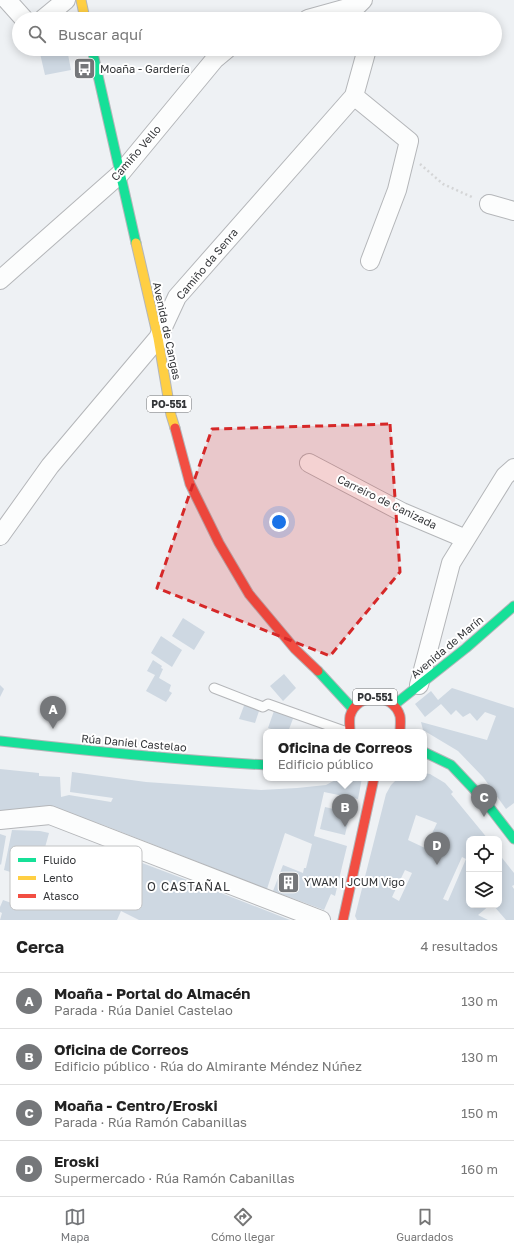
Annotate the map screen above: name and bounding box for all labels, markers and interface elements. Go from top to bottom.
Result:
search box [12,12,502,56]
icon: search [26,23,48,45]
text: Buscar aquí [58,25,142,43]
bus stop icon: Moaña - Gardería [71,56,97,82]
place label: Moaña - Gardería [100,62,190,75]
street label: Camiño Vello [108,122,163,183]
street label: Camiño da Senra [173,225,240,302]
street label: Avenida de Cangas [151,281,184,381]
road number: PO-551 [147,396,191,412]
street label: Carreiro de Canizada [335,472,439,531]
your location [269,512,289,532]
street label: Avenida de Marín [408,613,485,681]
road number: PO-551 [353,689,397,705]
pin: A [40,696,66,729]
popup [263,729,427,781]
street label: Rúa Daniel Castelao [81,731,188,754]
text: Oficina de Correos [278,738,412,756]
text: Edificio público [278,756,373,772]
pin: C [471,784,497,817]
pin: B [332,794,358,827]
pin: D [424,832,450,865]
map controls [466,836,502,908]
button: locate [466,836,502,872]
legend [10,846,142,910]
text: Fluido [43,853,76,866]
building icon: YWAM | JCUM Vigo [275,869,301,895]
text: Lento [43,871,74,884]
button: layers [466,872,502,908]
place label: YWAM | JCUM Vigo [304,875,405,888]
district label: O CASTAÑAL [147,879,231,894]
text: Atasco [43,889,79,902]
text: Cerca [16,936,64,957]
text: 4 resultados [420,938,498,954]
text: Moaña - Portal do Almacén [54,984,250,1002]
text: A [24,993,34,1009]
text: 130 m [461,993,498,1009]
text: Parada · Rúa Daniel Castelao [54,1002,233,1018]
text: Oficina de Correos [54,1040,189,1058]
text: B [24,1049,34,1065]
text: 130 m [461,1049,498,1065]
text: Edificio público · Rúa do Almirante Méndez Núñez [54,1058,362,1074]
text: Moaña - Centro/Eroski [54,1096,218,1114]
text: C [24,1105,34,1121]
text: 150 m [461,1105,498,1121]
text: Parada · Rúa Ramón Cabanillas [54,1114,247,1130]
text: Eroski [54,1152,99,1170]
text: D [24,1161,34,1177]
text: 160 m [461,1161,498,1177]
text: Supermercado · Rúa Ramón Cabanillas [54,1170,295,1186]
tab: Mapa [61,1206,89,1243]
tab: Cómo llegar [211,1206,275,1243]
tab: Guardados [396,1206,453,1243]

